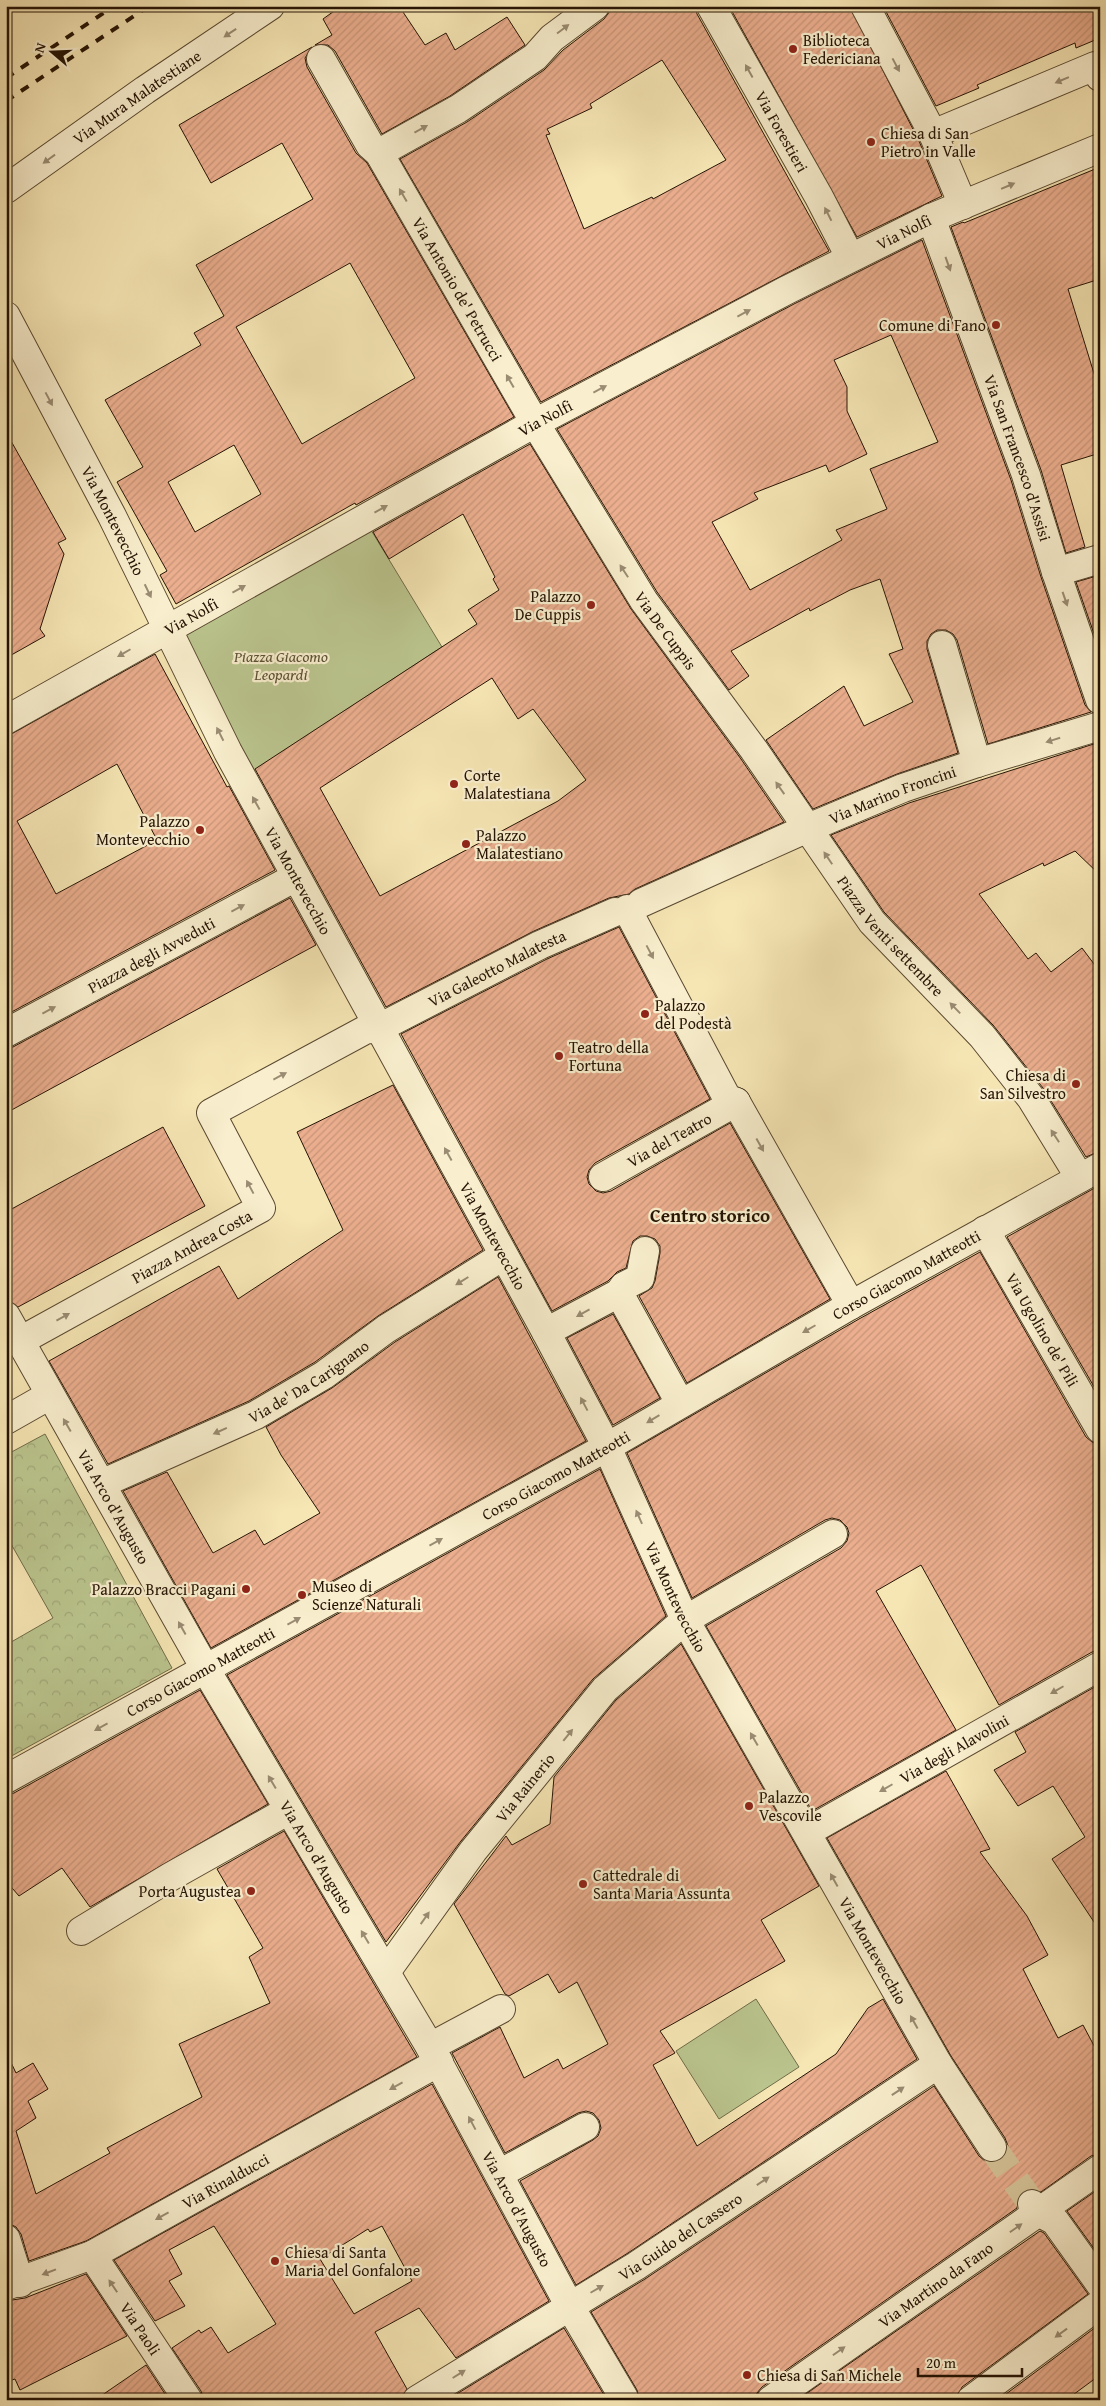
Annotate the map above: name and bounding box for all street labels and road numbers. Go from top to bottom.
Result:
street label: Via Mura Malatestiane [68,44,206,150]
street label: Via Forestieri [749,86,815,177]
street label: Via Nolfi [872,208,936,256]
street label: Via Antonio de' Petrucci [406,212,509,366]
street label: Via San Francesco d'Assisi [978,371,1058,544]
street label: Via Nolfi [513,393,577,442]
street label: Via Montevecchio [75,461,151,579]
street label: Via De Cuppis [629,586,703,675]
street label: Via Nolfi [159,591,223,641]
street label: Via Marino Froncini [825,759,960,830]
street label: Via Montevecchio [259,822,338,939]
street label: Piazza Venti settembre [832,871,950,1002]
street label: Piazza degli Avveduti [83,910,220,999]
street label: Via Galeotto Malatesta [424,923,570,1013]
street label: Via del Teatro [622,1106,716,1173]
street label: Via Montevecchio [454,1177,533,1294]
street label: Piazza Andrea Costa [127,1203,257,1289]
street label: Corso Giacomo Matteotti [828,1223,985,1326]
street label: Via Ugolino de' Pili [1000,1268,1085,1392]
street label: Via de' Da Carignano [244,1334,374,1429]
street label: Corso Giacomo Matteotti [477,1424,635,1526]
street label: Via Arco d'Augusto [72,1445,156,1569]
street label: Via Montevecchio [639,1538,713,1657]
street label: Corso Giacomo Matteotti [122,1621,279,1722]
street label: Via degli Alavolini [895,1708,1014,1789]
street label: Via Rainerio [489,1748,560,1827]
street label: Via Arco d'Augusto [274,1795,360,1918]
street label: Via Montevecchio [833,1892,913,2009]
street label: Via Rinalducci [177,2147,274,2215]
street label: Via Arco d'Augusto [476,2147,558,2271]
street label: Via Guido del Cassero [614,2186,747,2286]
street label: Via Martino da Fano [873,2236,998,2333]
street label: Via Paoli [114,2297,167,2360]

